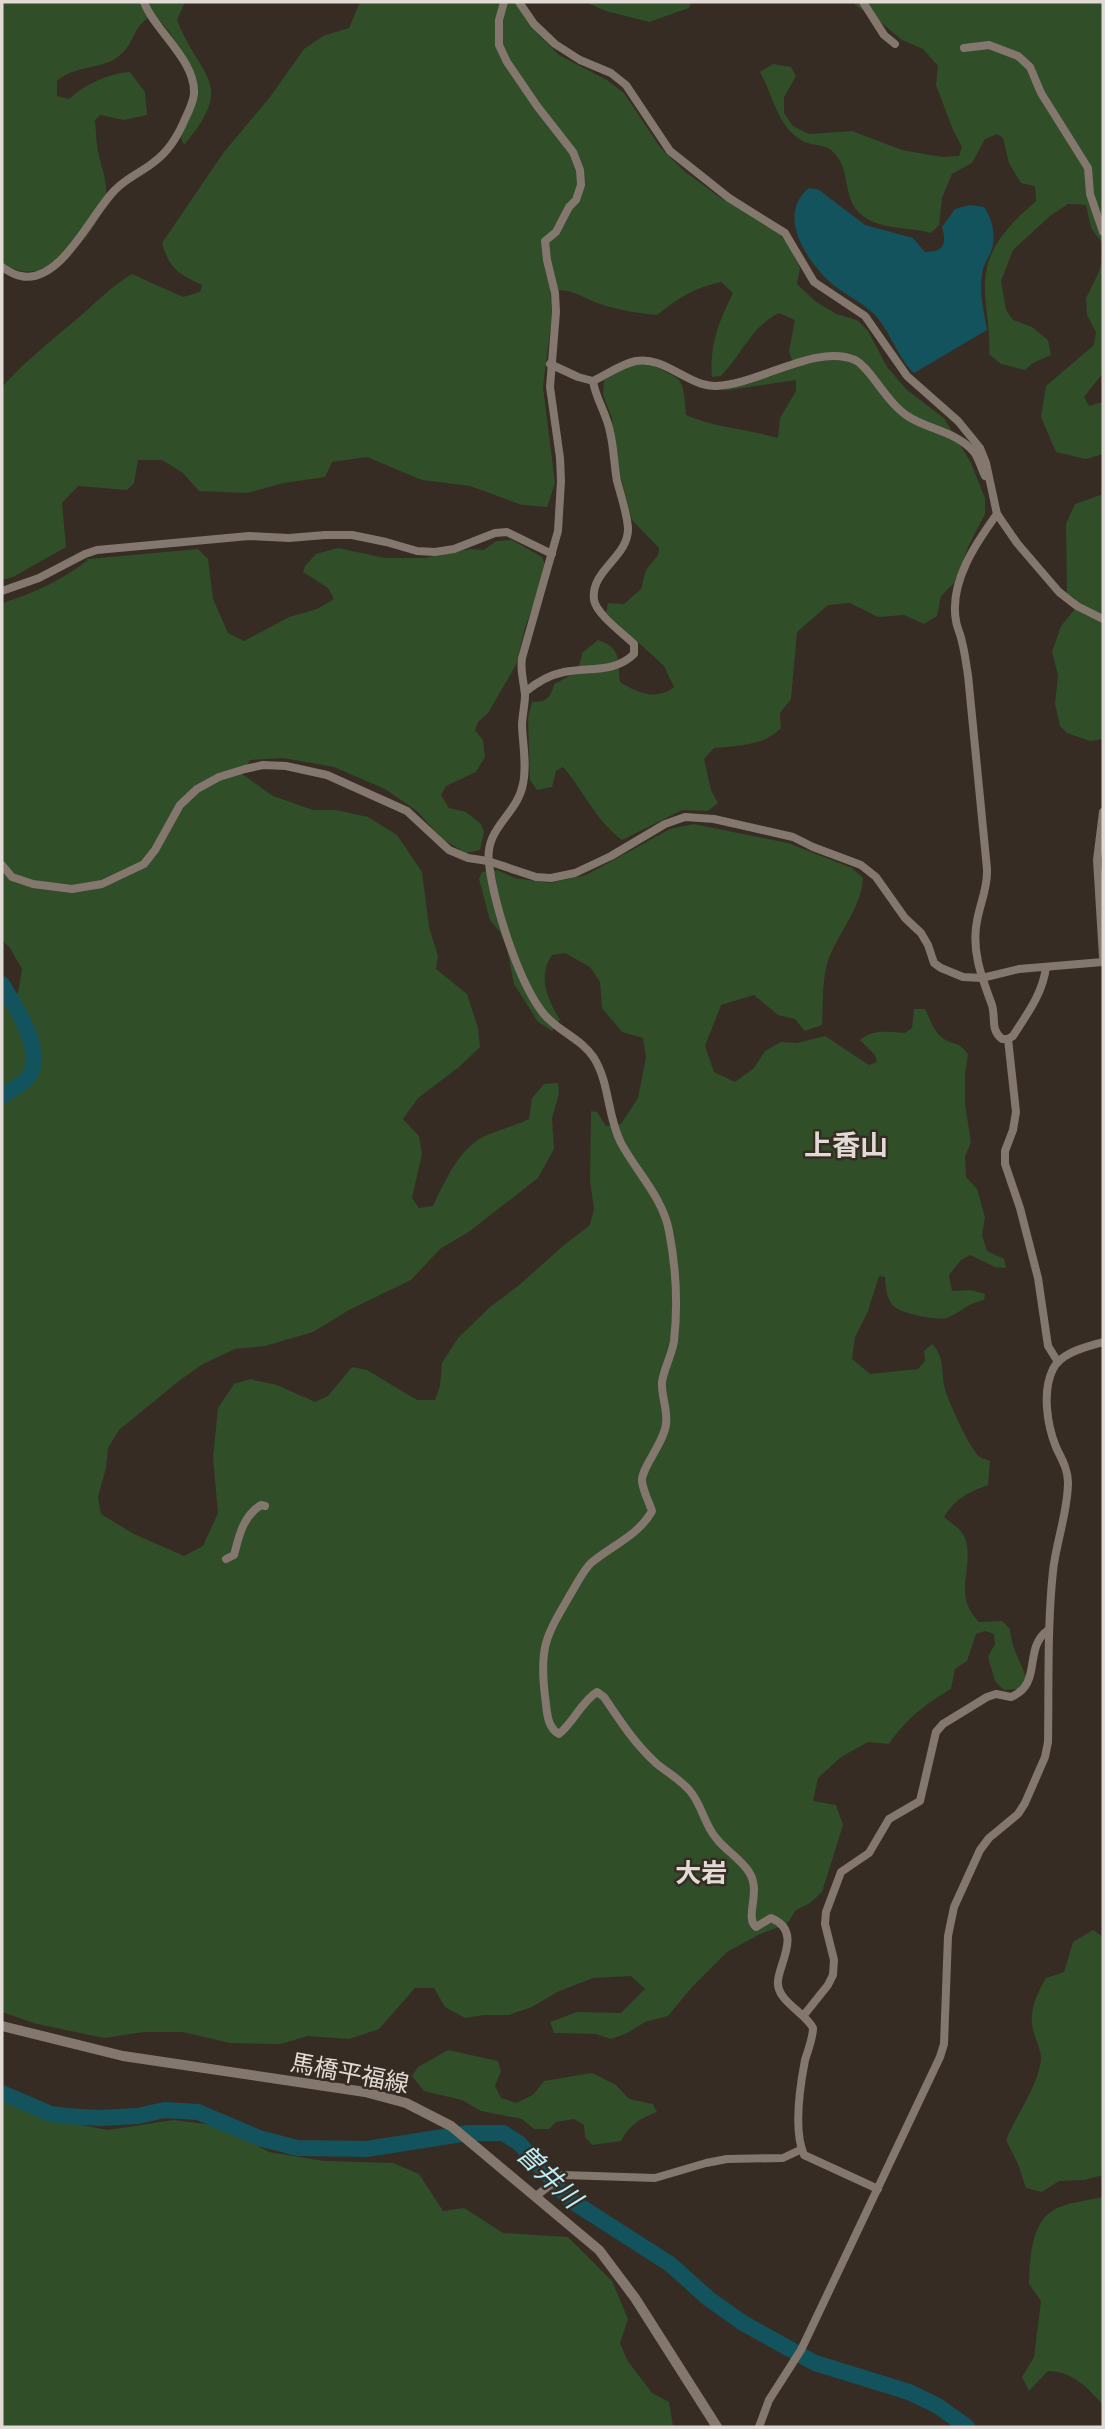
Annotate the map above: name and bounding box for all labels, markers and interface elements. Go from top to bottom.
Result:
district label: 上香山 [804,1127,888,1161]
district label: 大岩 [675,1856,727,1887]
street label: 馬橋平福線 [288,2046,412,2098]
water label: 曽井川 [511,2137,591,2215]

